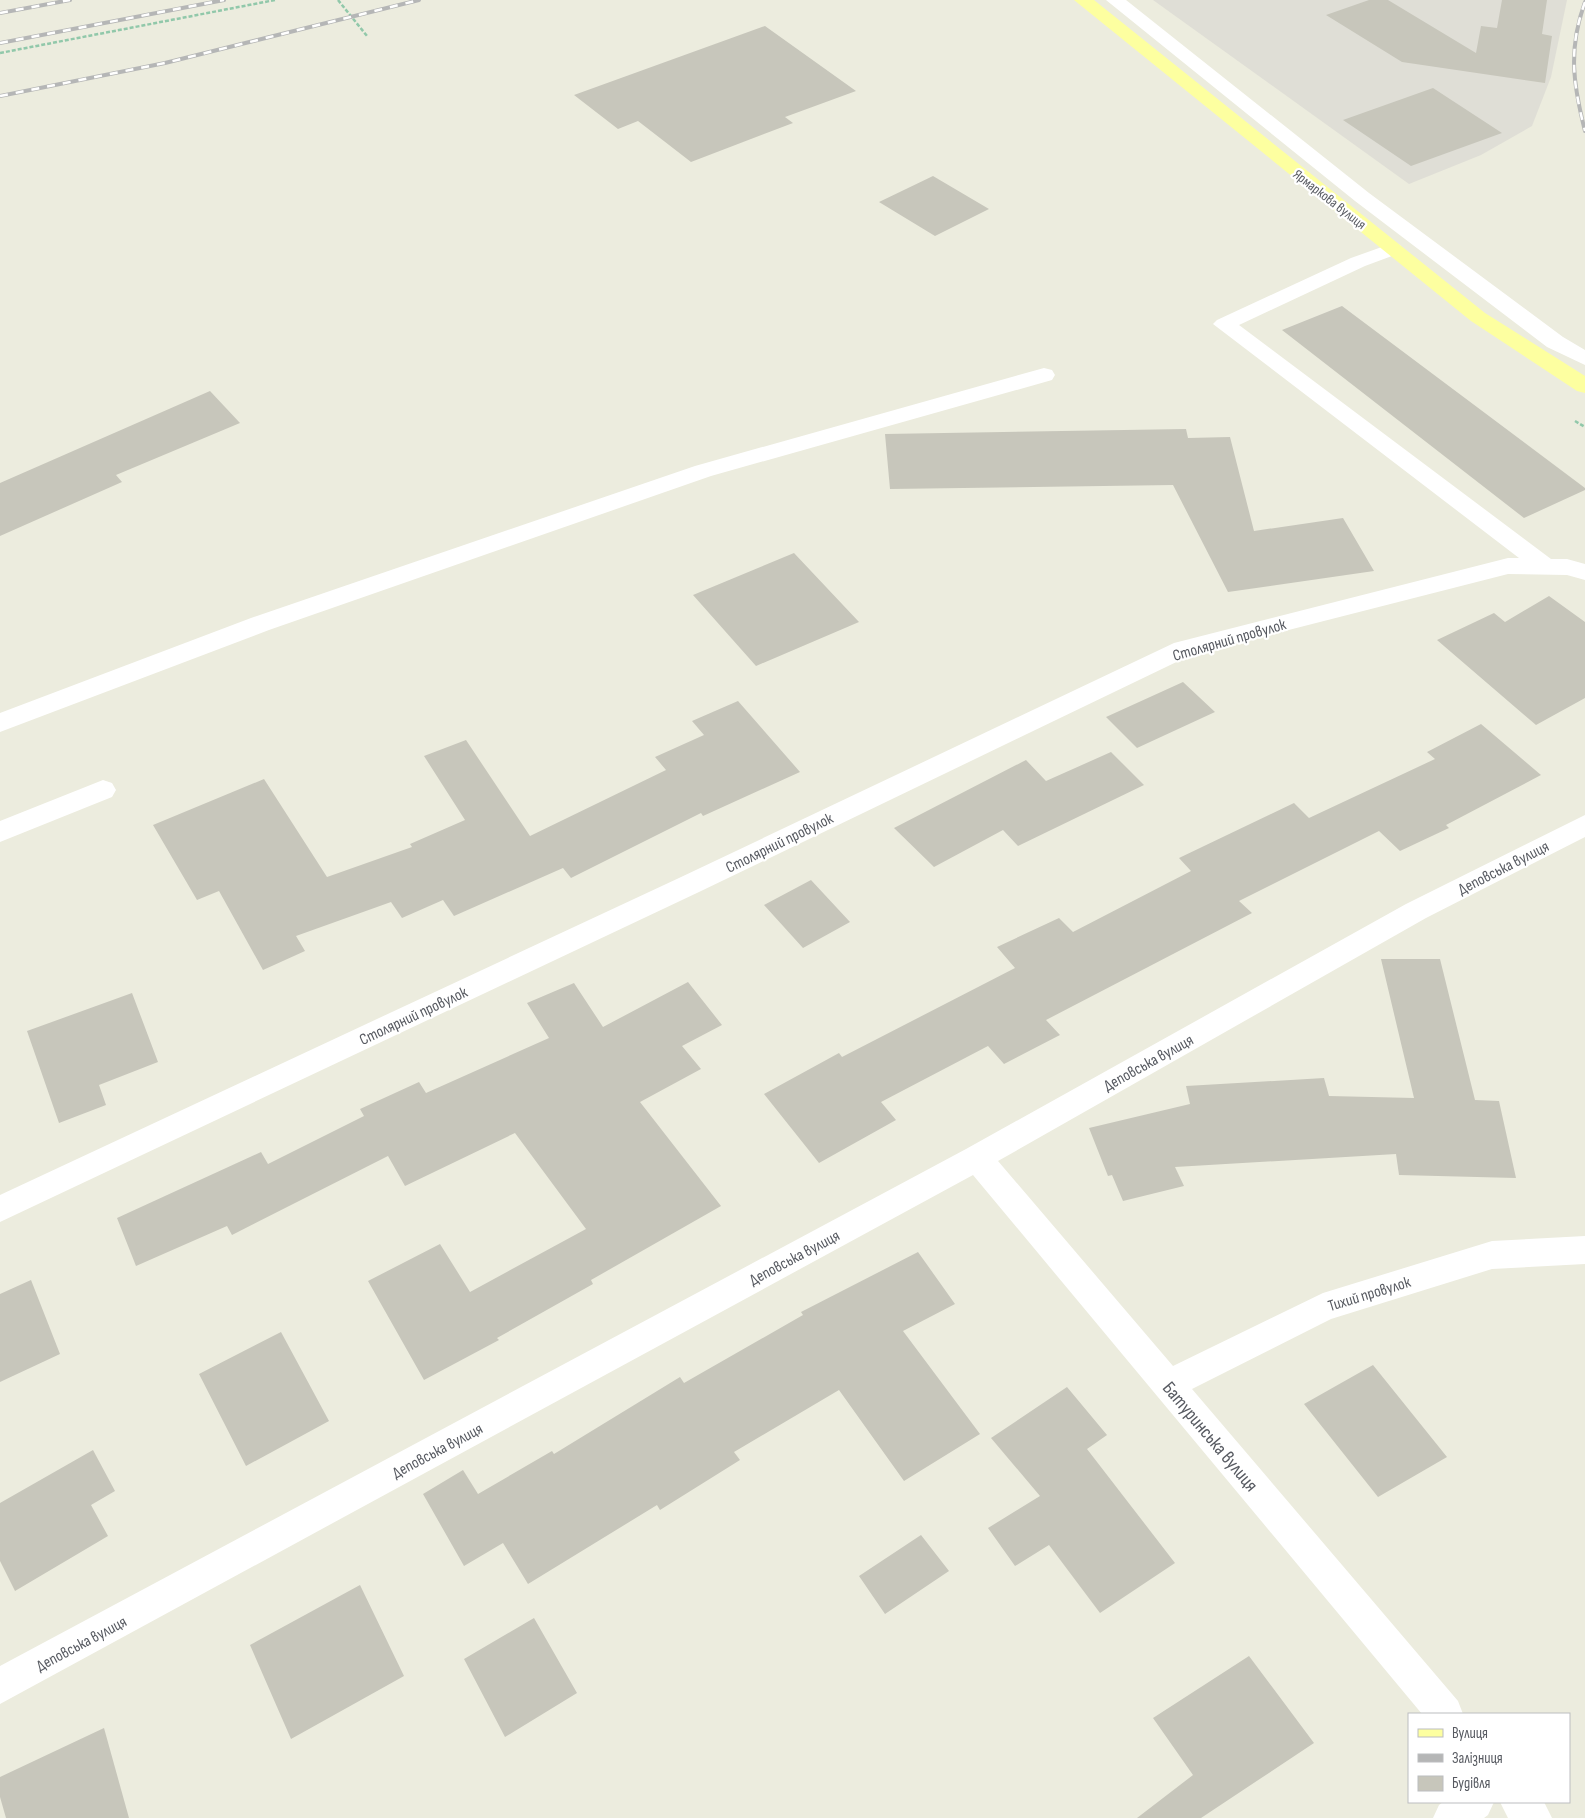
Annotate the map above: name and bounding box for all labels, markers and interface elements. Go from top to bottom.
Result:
street label: Ярмаркова вулиця [1290,166,1370,233]
street label: Столярний провулок [1171,615,1289,666]
street label: Столярний провулок [723,809,837,878]
street label: Деповська вулиця [1455,837,1552,899]
street label: Столярний провулок [357,983,471,1050]
street label: Деповська вулиця [1101,1031,1197,1096]
street label: Деповська вулиця [746,1227,843,1290]
street label: Тихий провулок [1326,1273,1414,1316]
street label: Батуринська вулиця [1157,1377,1263,1497]
street label: Деповська вулиця [389,1420,486,1483]
street label: Деповська вулиця [33,1613,130,1676]
legend [1408,1713,1570,1803]
text: Вулиця [1452,1724,1488,1743]
text: Залізниця [1452,1749,1503,1768]
text: Будівля [1452,1774,1491,1793]

